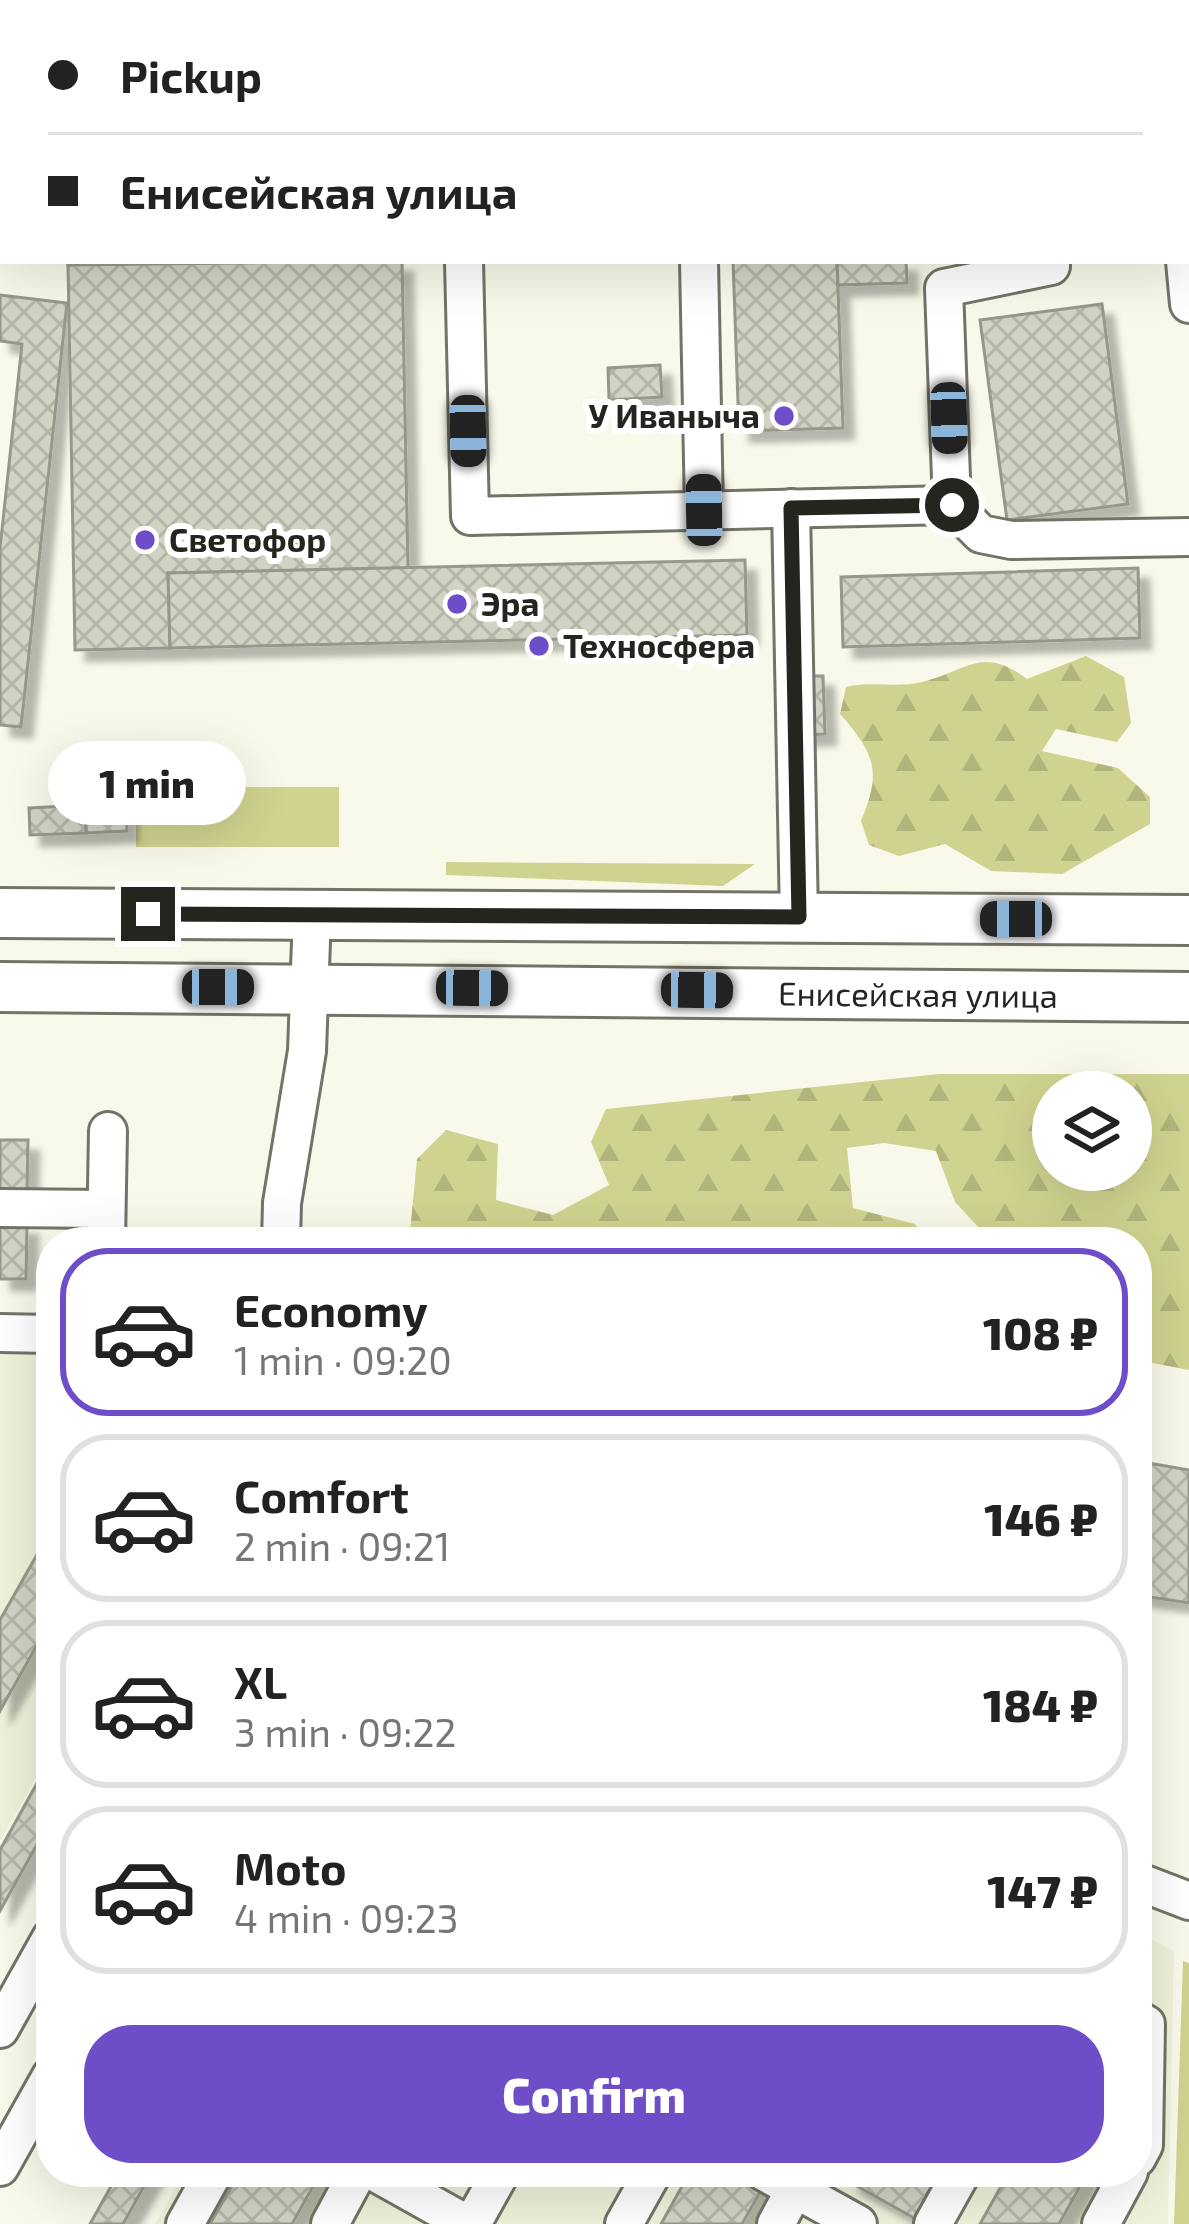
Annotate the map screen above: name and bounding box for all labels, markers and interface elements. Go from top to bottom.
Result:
text: Pickup [120,48,262,102]
text: Енисейская улица [120,164,518,218]
car [930,381,968,455]
car [449,395,487,467]
place label: У Иваныча [588,395,760,435]
marker: У Иваныча [771,403,797,429]
car [685,474,723,546]
route start [925,478,979,532]
place label: Светофор [169,519,326,559]
marker: Светофор [132,527,158,553]
place label: Эра [481,583,539,623]
marker: Эра [444,591,470,617]
place label: Техносфера [563,625,755,665]
marker: Техносфера [526,633,552,659]
callout: 1 min [49,740,247,824]
text: 1 min [99,759,195,806]
route end [121,887,175,941]
car [980,901,1052,937]
car [182,969,254,1005]
car [436,969,508,1007]
car [661,971,733,1009]
street label: Енисейская улица [778,973,1058,1015]
map controls [1032,1071,1152,1191]
button: layers [1032,1071,1152,1191]
icon: car [90,1278,198,1386]
text: Economy [234,1282,428,1336]
text: 108 ₽ [983,1305,1098,1359]
text: 1 min · 09:20 [234,1336,452,1383]
icon: car [90,1464,198,1572]
text: Comfort [234,1468,409,1522]
text: 146 ₽ [984,1491,1098,1545]
text: 2 min · 09:21 [234,1522,450,1569]
icon: car [90,1650,198,1758]
text: XL [234,1654,287,1708]
text: 184 ₽ [983,1677,1098,1731]
text: 3 min · 09:22 [234,1708,456,1755]
icon: car [90,1836,198,1944]
text: Moto [234,1840,347,1894]
text: 147 ₽ [987,1863,1098,1917]
text: 4 min · 09:23 [234,1894,458,1941]
button: Confirm [84,2025,1104,2163]

